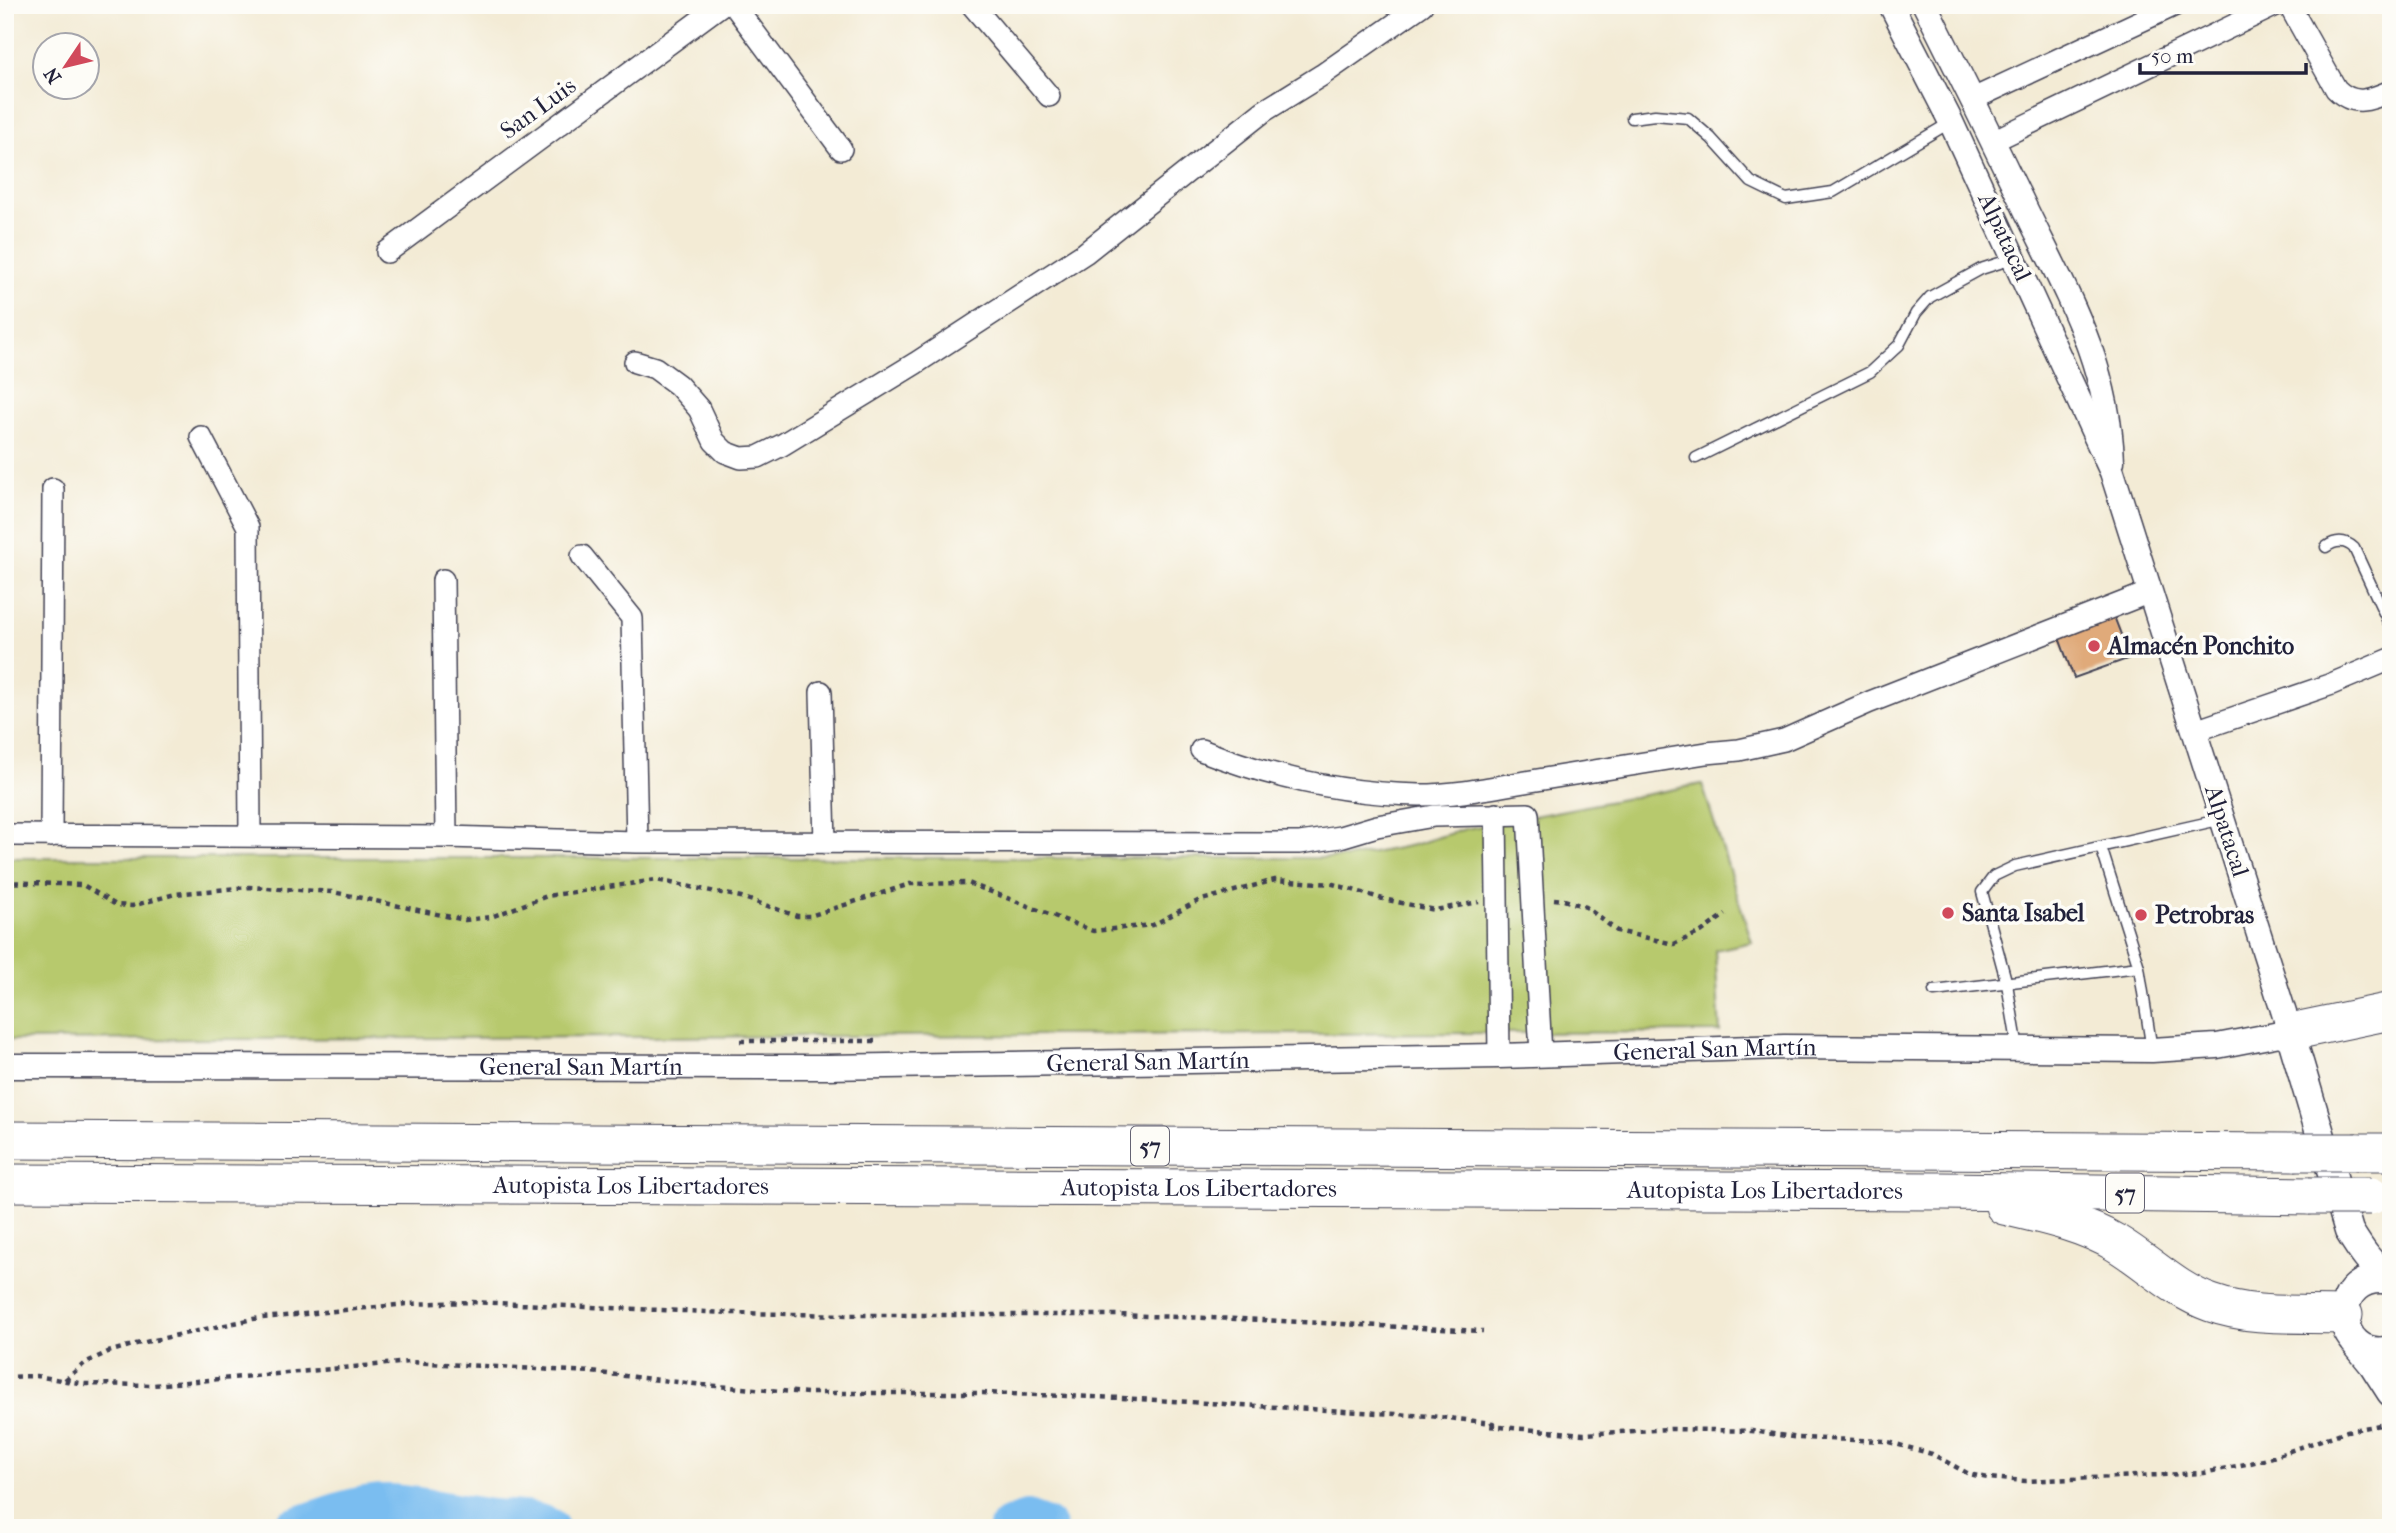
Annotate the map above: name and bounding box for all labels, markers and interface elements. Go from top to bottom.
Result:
north arrow [32,32,102,102]
scale bar [2140,32,2307,76]
text: 50 m [2151,44,2194,68]
text: N [39,62,66,87]
street label: San Luis [495,71,581,145]
street label: Alpatacal [1972,187,2038,286]
place label: Almacén Ponchito [2106,632,2294,660]
marker: Almacén Ponchito [2086,638,2102,654]
street label: Alpatacal [2199,781,2255,881]
place label: Santa Isabel [1962,899,2085,927]
place label: Petrobras [2155,901,2254,929]
marker: Santa Isabel [1940,905,1956,921]
marker: Petrobras [2133,907,2149,923]
street label: General San Martín [1613,1033,1817,1066]
street label: General San Martín [1046,1046,1250,1077]
street label: General San Martín [479,1053,683,1081]
road number: 57 [1131,1126,1169,1166]
street label: Autopista Los Libertadores [492,1171,769,1200]
street label: Autopista Los Libertadores [1060,1173,1337,1203]
road number: 57 [2106,1174,2144,1212]
street label: Autopista Los Libertadores [1626,1176,1903,1205]

